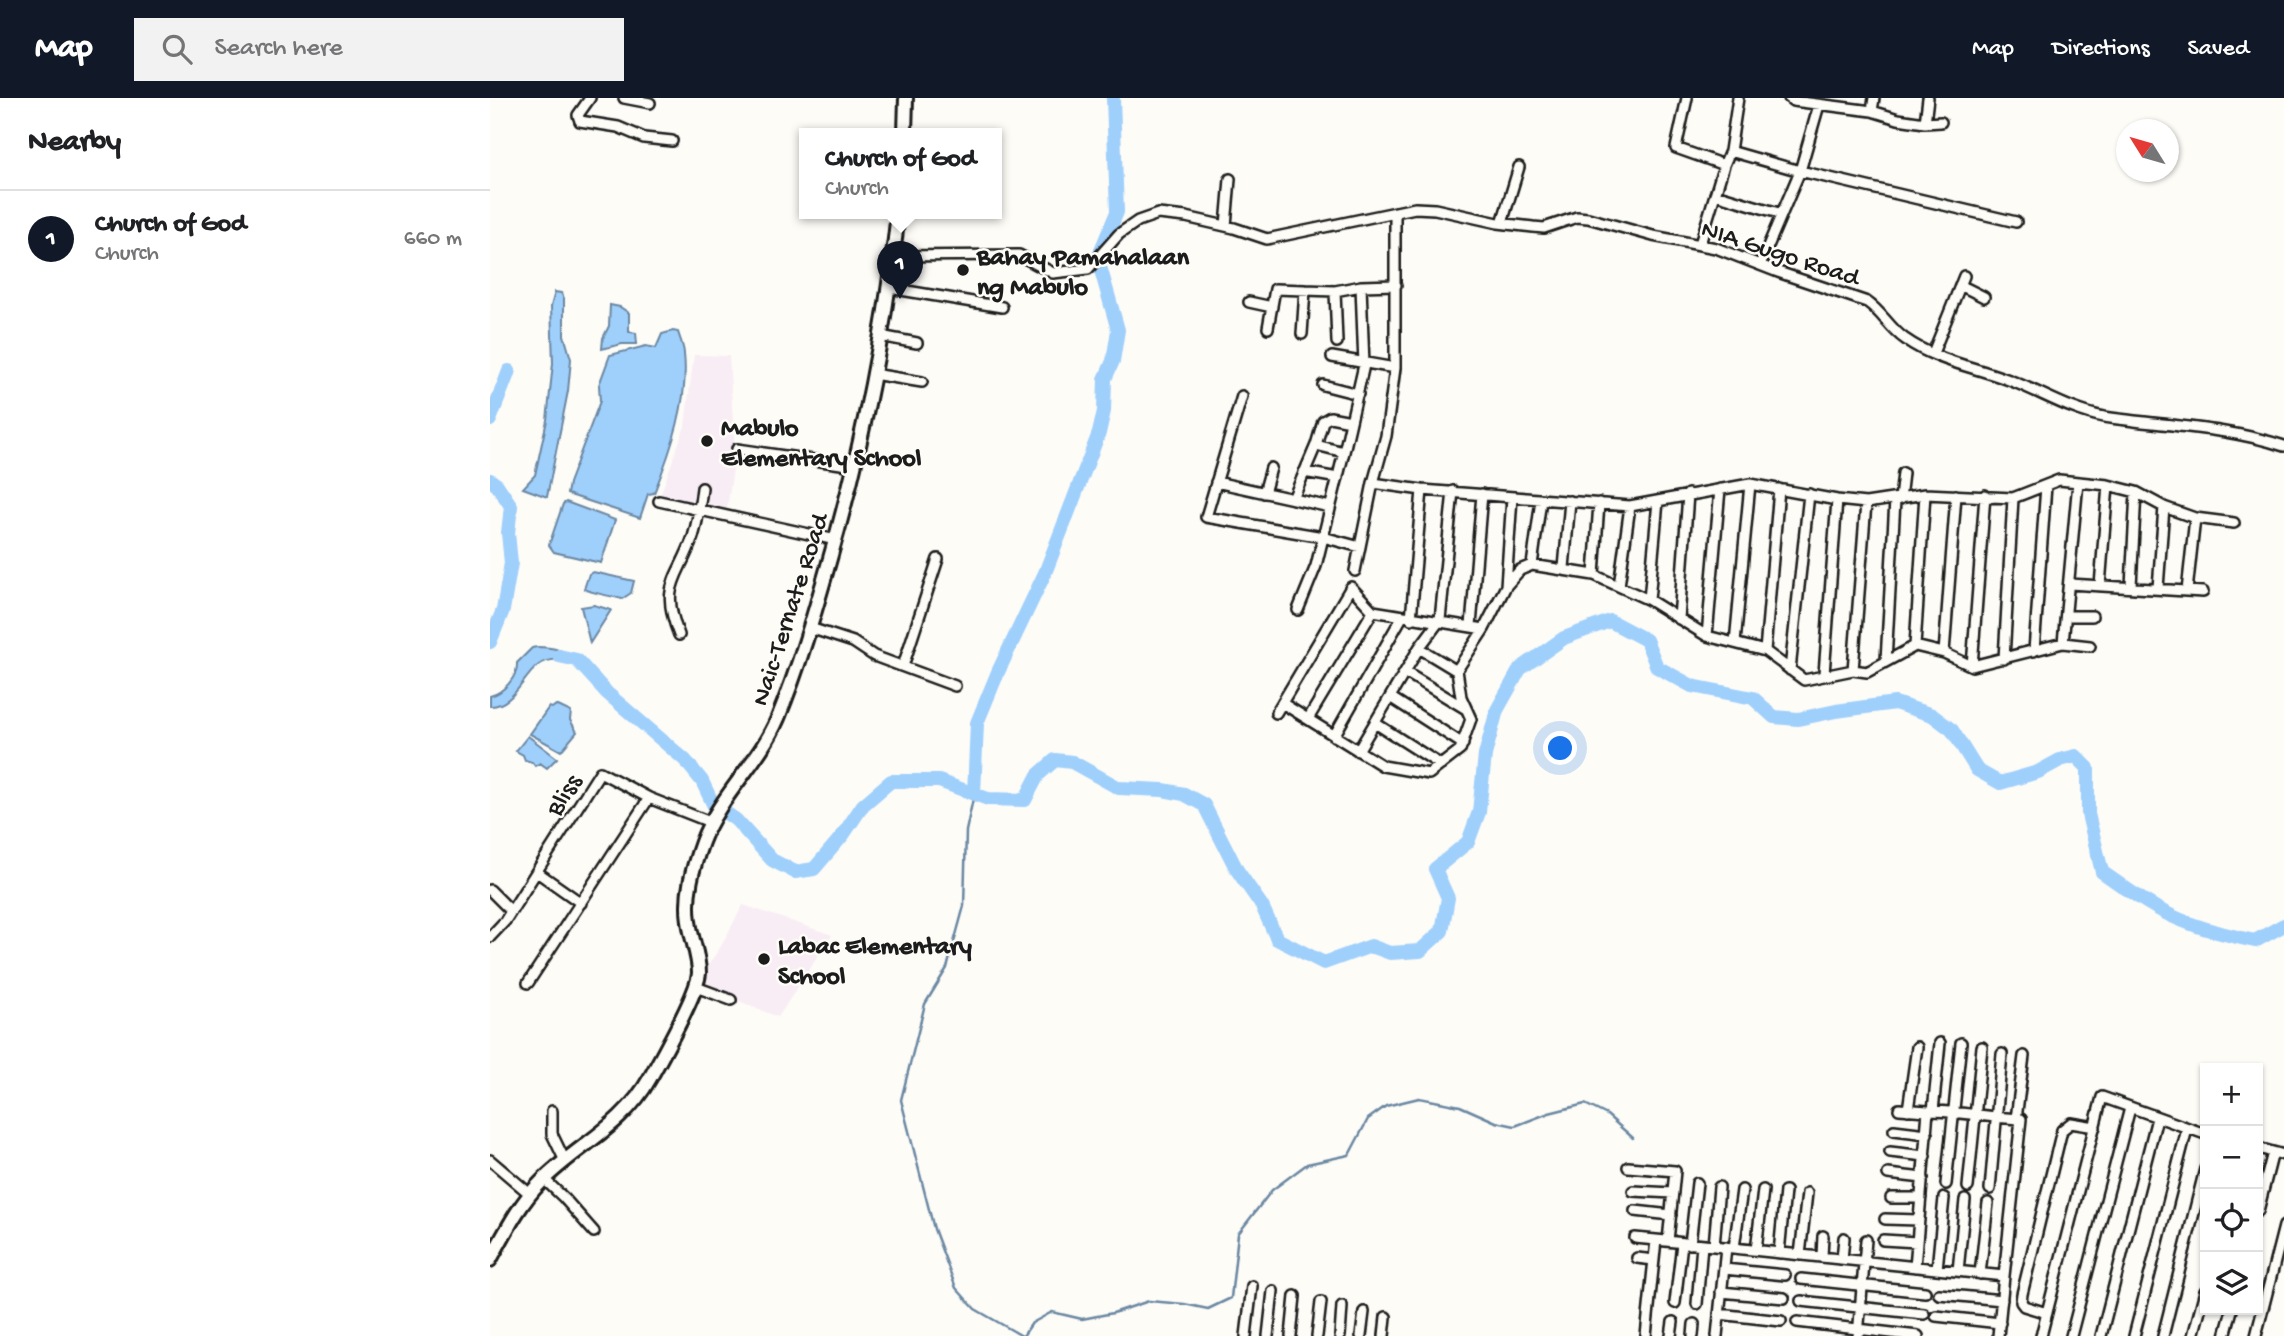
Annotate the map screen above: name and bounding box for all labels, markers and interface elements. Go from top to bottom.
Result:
search box [134,18,624,81]
text: Map [35,30,92,68]
icon: search [158,30,196,68]
text: Search here [214,34,343,65]
text: Map [1972,35,2014,64]
text: Directions [2052,35,2150,64]
text: Saved [2188,35,2249,64]
north arrow [2116,119,2179,182]
text: Nearby [28,126,121,161]
popup [799,128,1002,219]
text: Church of God [825,145,976,176]
text: Church [825,176,889,203]
text: Church of God [95,210,246,241]
street label: NIA Gugo Road [1697,215,1864,296]
text: 1 [46,226,56,253]
text: 660 m [404,226,462,253]
text: Church [95,241,159,268]
pin: 1 [877,241,923,299]
place label: Bahay Pamahalaan ng Mabulo [976,244,1190,305]
marker: Bahay Pamahalaan ng Mabulo [955,262,971,278]
place label: Mabulo Elementary School [721,415,922,476]
marker: Mabulo Elementary School [699,433,715,449]
street label: Naic-Ternate Road [747,509,839,710]
your location [1543,731,1577,765]
street label: Bliss [541,768,591,824]
place label: Labac Elementary School [778,933,972,994]
marker: Labac Elementary School [756,951,772,967]
map controls [2200,1063,2263,1315]
button: + [2200,1063,2263,1126]
button: − [2200,1126,2263,1189]
button: locate [2200,1189,2263,1252]
button: layers [2200,1252,2263,1315]

